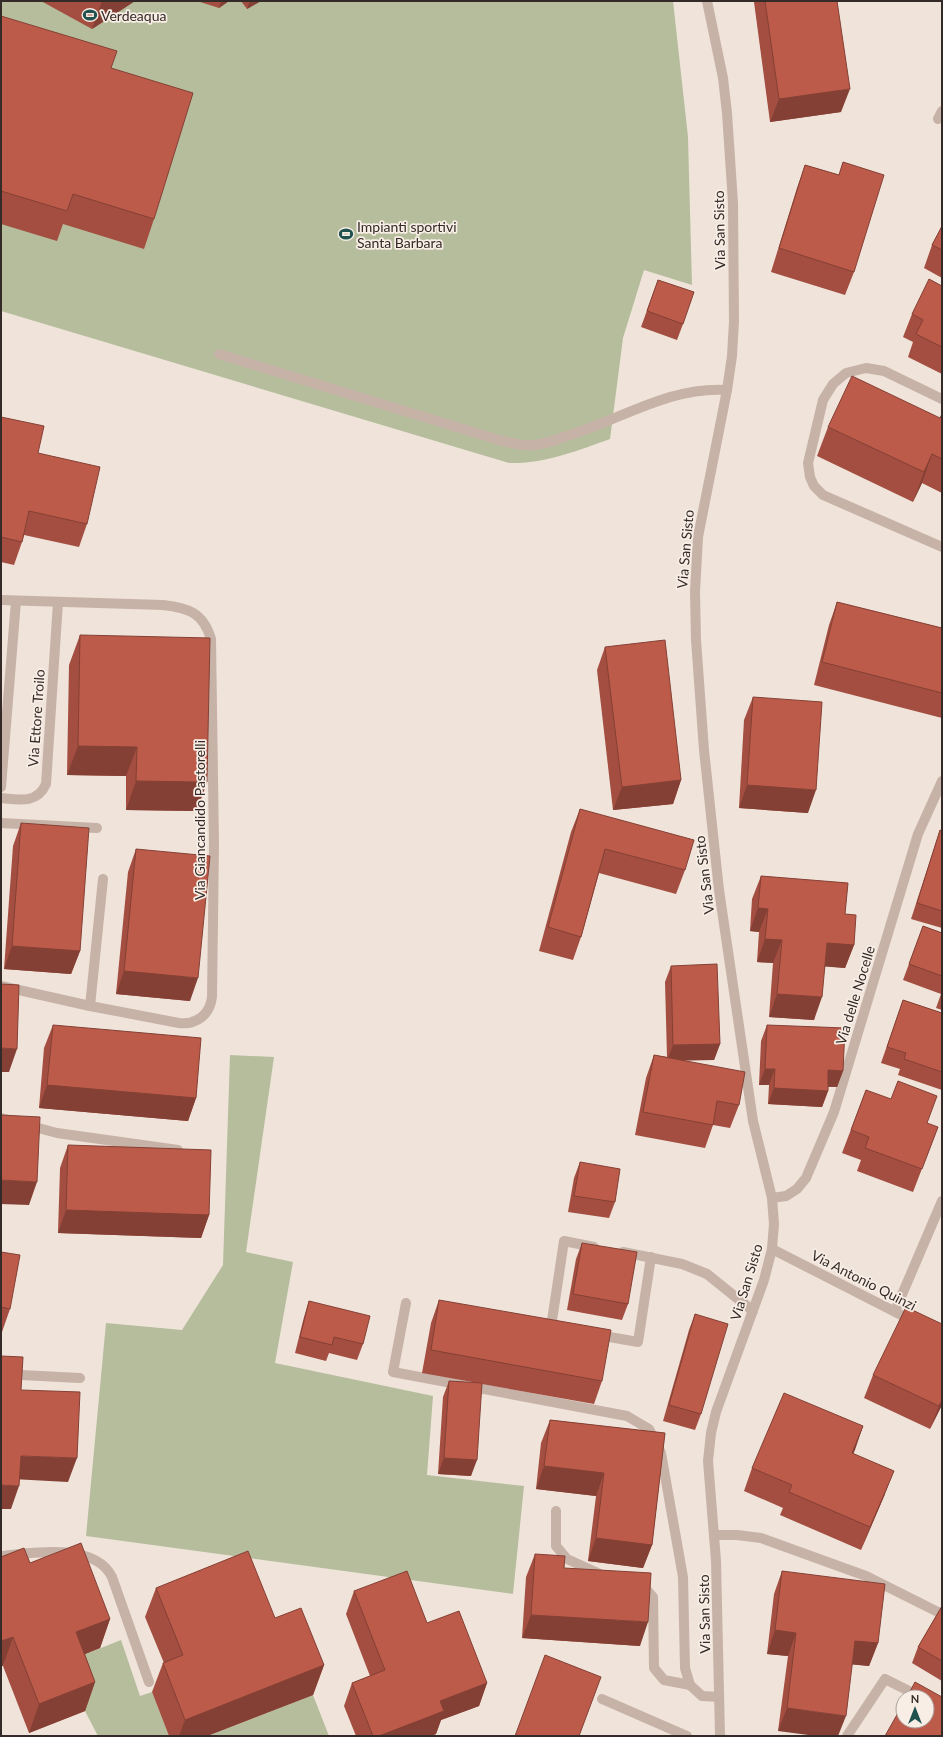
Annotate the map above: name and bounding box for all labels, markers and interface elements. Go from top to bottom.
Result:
sports icon: Verdeaqua [82,7,98,23]
place label: Verdeaqua [101,7,166,24]
street label: Via San Sisto [710,190,728,270]
place label: Impianti sportivi Santa Barbara [357,218,457,251]
sports icon: Impianti sportivi Santa Barbara [338,226,354,242]
street label: Via San Sisto [673,509,697,589]
street label: Via Ettore Troilo [24,668,48,768]
street label: Via Giancandido Pastorelli [191,740,208,900]
street label: Via San Sisto [691,835,717,915]
street label: Via delle Nocelle [832,943,878,1047]
street label: Via San Sisto [726,1242,766,1322]
street label: Via Antonio Quinzi [809,1246,919,1314]
street label: Via San Sisto [695,1574,713,1654]
north arrow [895,1689,935,1729]
text: N [911,1692,919,1705]

